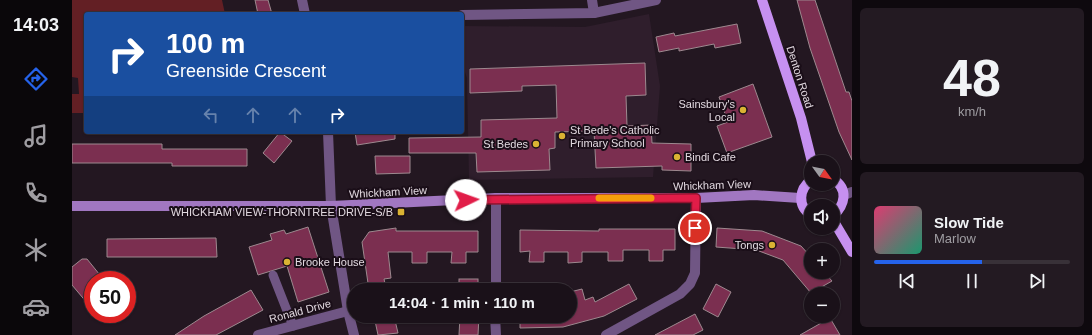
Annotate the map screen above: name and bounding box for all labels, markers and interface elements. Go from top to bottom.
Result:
text: 14:03 [13,15,59,35]
icon: right [100,28,152,80]
text: 100 m [166,28,245,59]
street label: Denton Road [784,44,816,110]
text: 48 [943,49,1001,107]
text: Greenside Crescent [166,61,326,81]
icon: directions [22,65,50,93]
place label: Sainsbury's Local [678,98,735,123]
icon: left [200,104,222,126]
icon: ahead [242,104,264,126]
icon: ahead [284,104,306,126]
icon: right [326,104,348,126]
text: km/h [958,104,986,119]
marker: Sainsbury's Local [738,105,748,115]
icon: music [22,122,50,150]
place label: St Bede's Catholic Primary School [570,124,660,149]
marker: St Bede's Catholic Primary School [557,131,567,141]
place label: St Bedes [483,138,528,150]
marker: St Bedes [531,139,541,149]
place label: Bindi Cafe [685,151,736,163]
marker: Bindi Cafe [672,152,682,162]
north arrow [804,155,840,191]
map controls [804,155,840,323]
street label: Whickham View [673,178,751,192]
icon: phone [22,179,50,207]
position arrow [445,179,487,221]
street label: Whickham View [349,184,427,200]
button: sound [804,199,840,235]
place label: WHICKHAM VIEW-THORNTREE DRIVE-S/B [171,206,393,218]
marker: WHICKHAM VIEW-THORNTREE DRIVE-S/B [396,207,406,217]
pin [678,211,712,245]
text: Slow Tide [934,214,1004,231]
icon: arrive [684,217,706,239]
text: Marlow [934,231,976,246]
icon: climate [22,236,50,264]
place label: Tongs [735,239,764,251]
marker: Tongs [767,240,777,250]
button: + [804,243,840,279]
place label: Brooke House [295,256,365,268]
marker: Brooke House [282,257,292,267]
icon: previous [896,270,918,292]
icon: pause [961,270,983,292]
icon: next [1026,270,1048,292]
speed limit sign: 50 [84,271,136,323]
button: − [804,287,840,323]
icon: car [22,293,50,321]
text: 14:04 · 1 min · 110 m [389,294,535,311]
street label: Ronald Drive [268,297,332,325]

